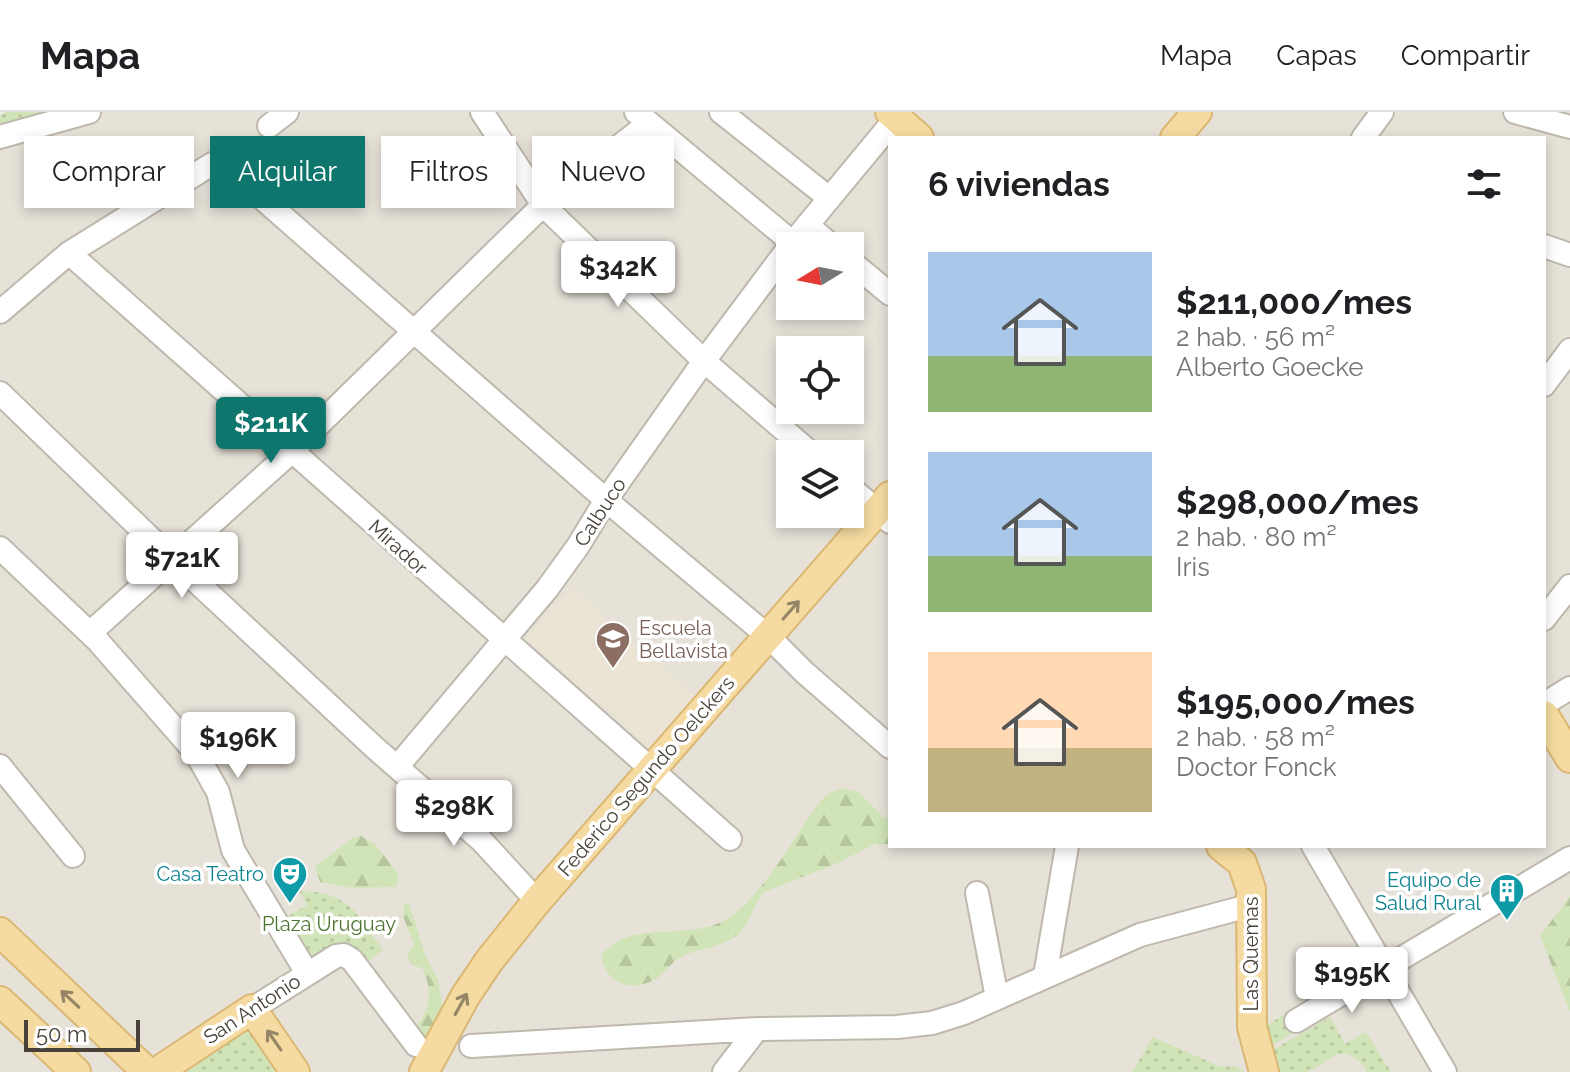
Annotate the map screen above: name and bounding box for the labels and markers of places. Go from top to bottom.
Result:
pin: $342K [562,241,674,309]
pin: $211K [215,397,327,465]
pin: $721K [126,532,238,600]
place label: Escuela Bellavista [639,616,728,663]
school or university icon: Escuela Bellavista [594,620,632,670]
pin: $196K [182,712,294,780]
pin: $298K [398,780,510,848]
theatre icon: Casa Teatro [271,855,309,905]
place label: Casa Teatro [156,862,264,886]
place label: Equipo de Salud Rural [1375,868,1482,915]
building icon: Equipo de Salud Rural [1488,872,1526,922]
pin: $195K [1296,947,1408,1015]

